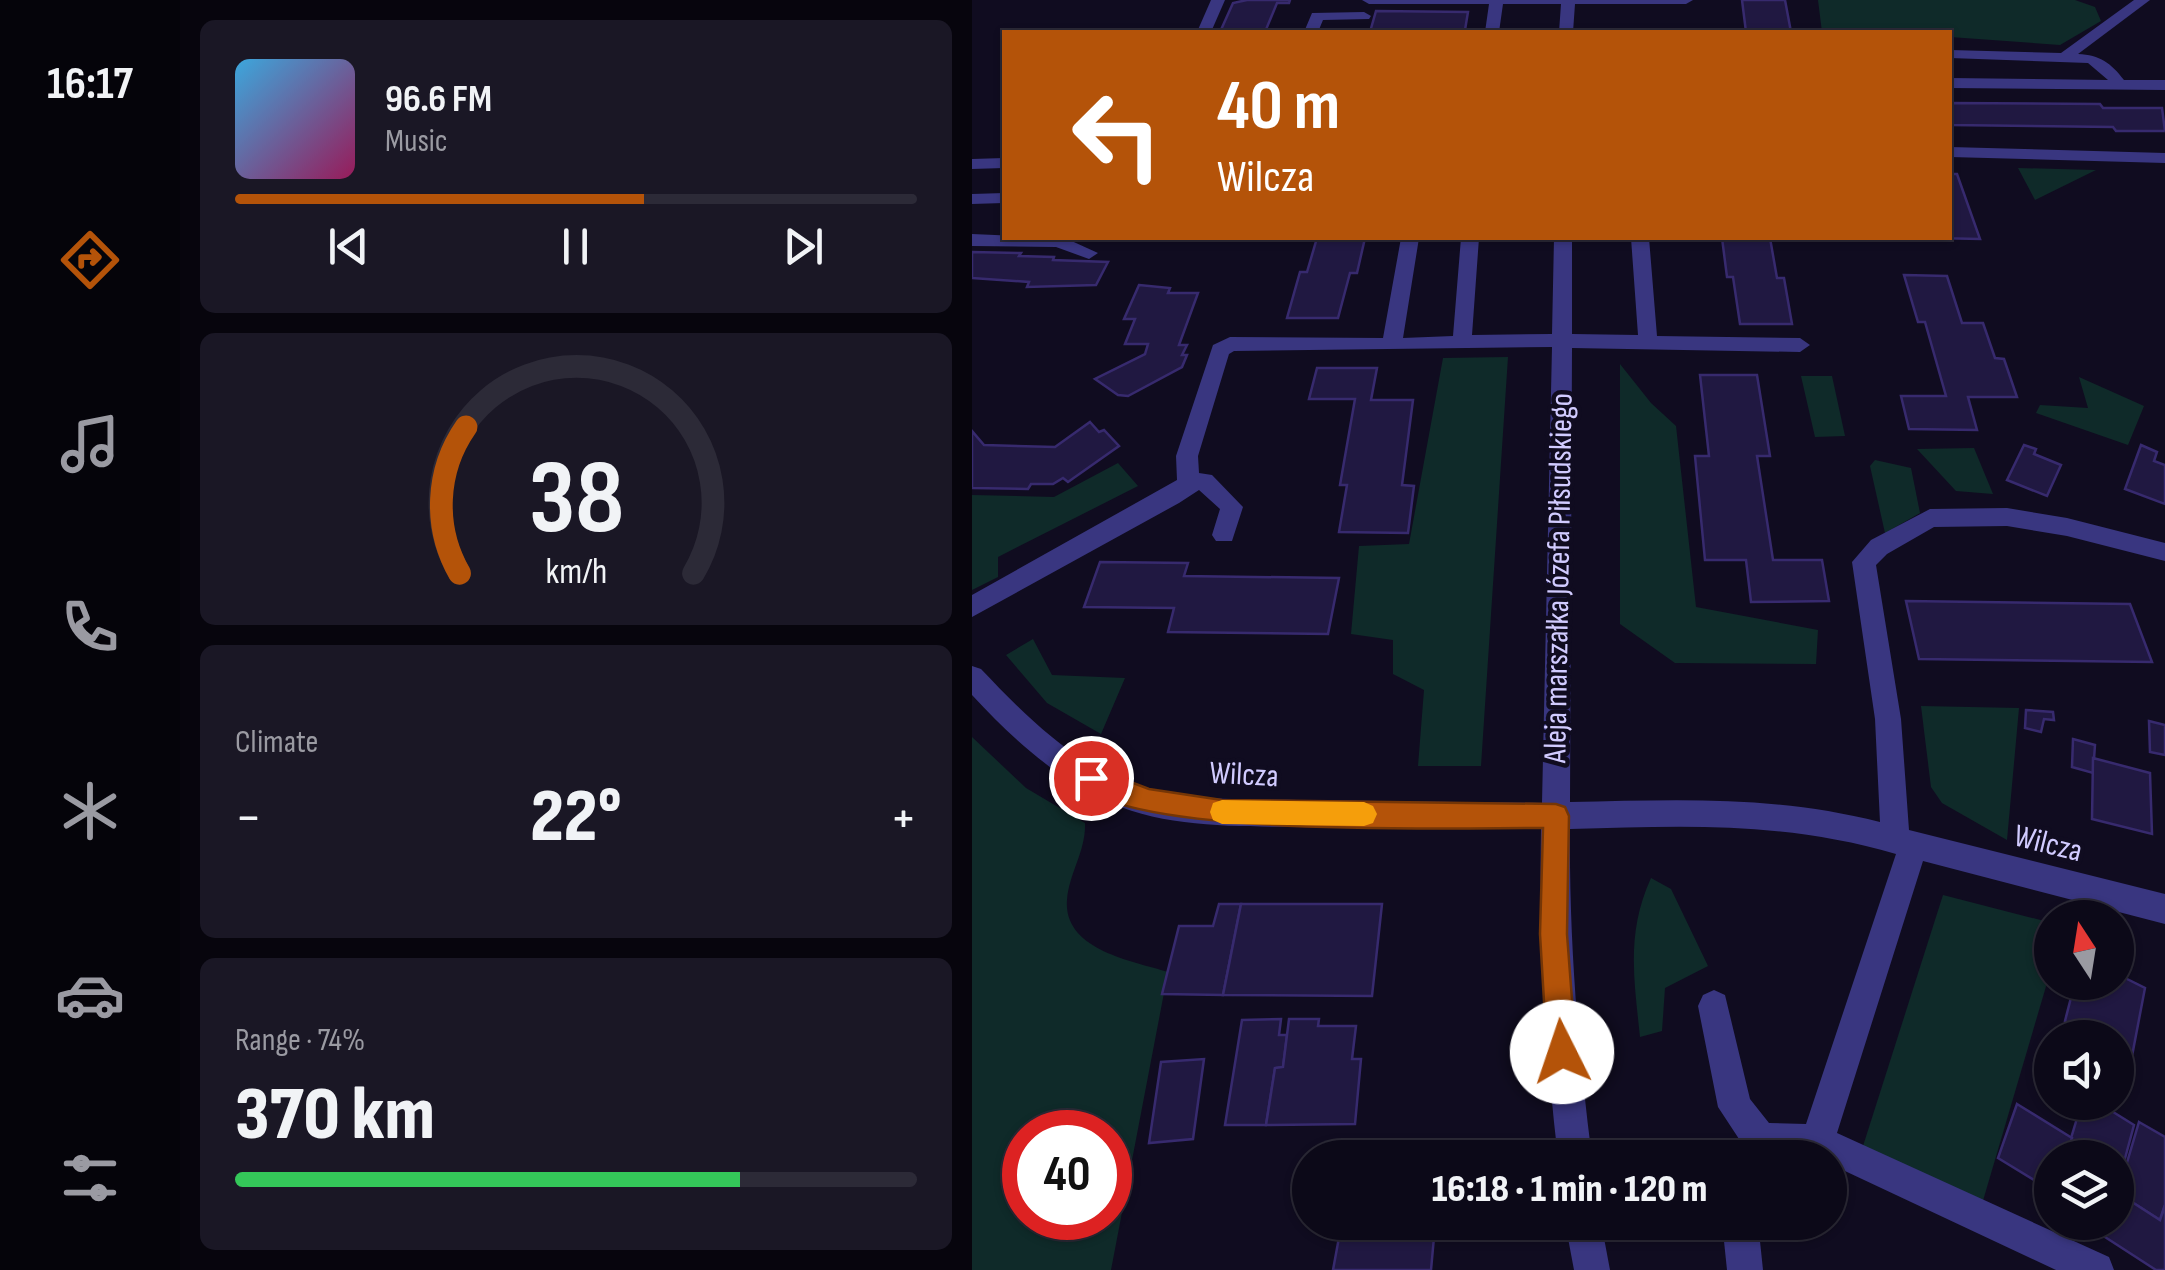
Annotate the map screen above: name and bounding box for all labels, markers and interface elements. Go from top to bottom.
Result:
text: 16:17 [47,57,133,112]
text: 40 m [1217,65,1340,149]
icon: left [1052,70,1182,200]
text: 96.6 FM [385,77,492,122]
text: Music [385,122,448,161]
text: Wilcza [1217,150,1314,205]
icon: previous [321,219,376,274]
icon: pause [548,219,603,274]
icon: next [776,219,831,274]
icon: directions [55,225,125,295]
street label: Aleja marszałka Józefa Piłsudskiego [1536,393,1582,764]
icon: music [55,409,125,479]
text: 38 [528,437,624,562]
text: km/h [545,551,607,594]
icon: phone [55,592,125,662]
text: Climate [235,723,318,762]
pin [1049,736,1134,821]
icon: arrive [1064,751,1119,806]
street label: Wilcza [1208,754,1280,796]
text: 22° [530,772,622,863]
icon: climate [55,776,125,846]
text: − [235,785,262,852]
text: + [890,785,917,852]
street label: Wilcza [2010,817,2086,871]
north arrow [2034,900,2134,1000]
map controls [2034,900,2134,1240]
icon: car [55,960,125,1030]
position arrow [1510,1000,1614,1104]
button: sound [2034,1020,2134,1120]
text: Range · 74% [235,1021,365,1060]
text: 370 km [235,1070,435,1161]
speed limit sign: 40 [1002,1110,1132,1240]
button: layers [2034,1140,2134,1240]
icon: filters [55,1143,125,1213]
text: 16:18 · 1 min · 120 m [1432,1167,1707,1212]

